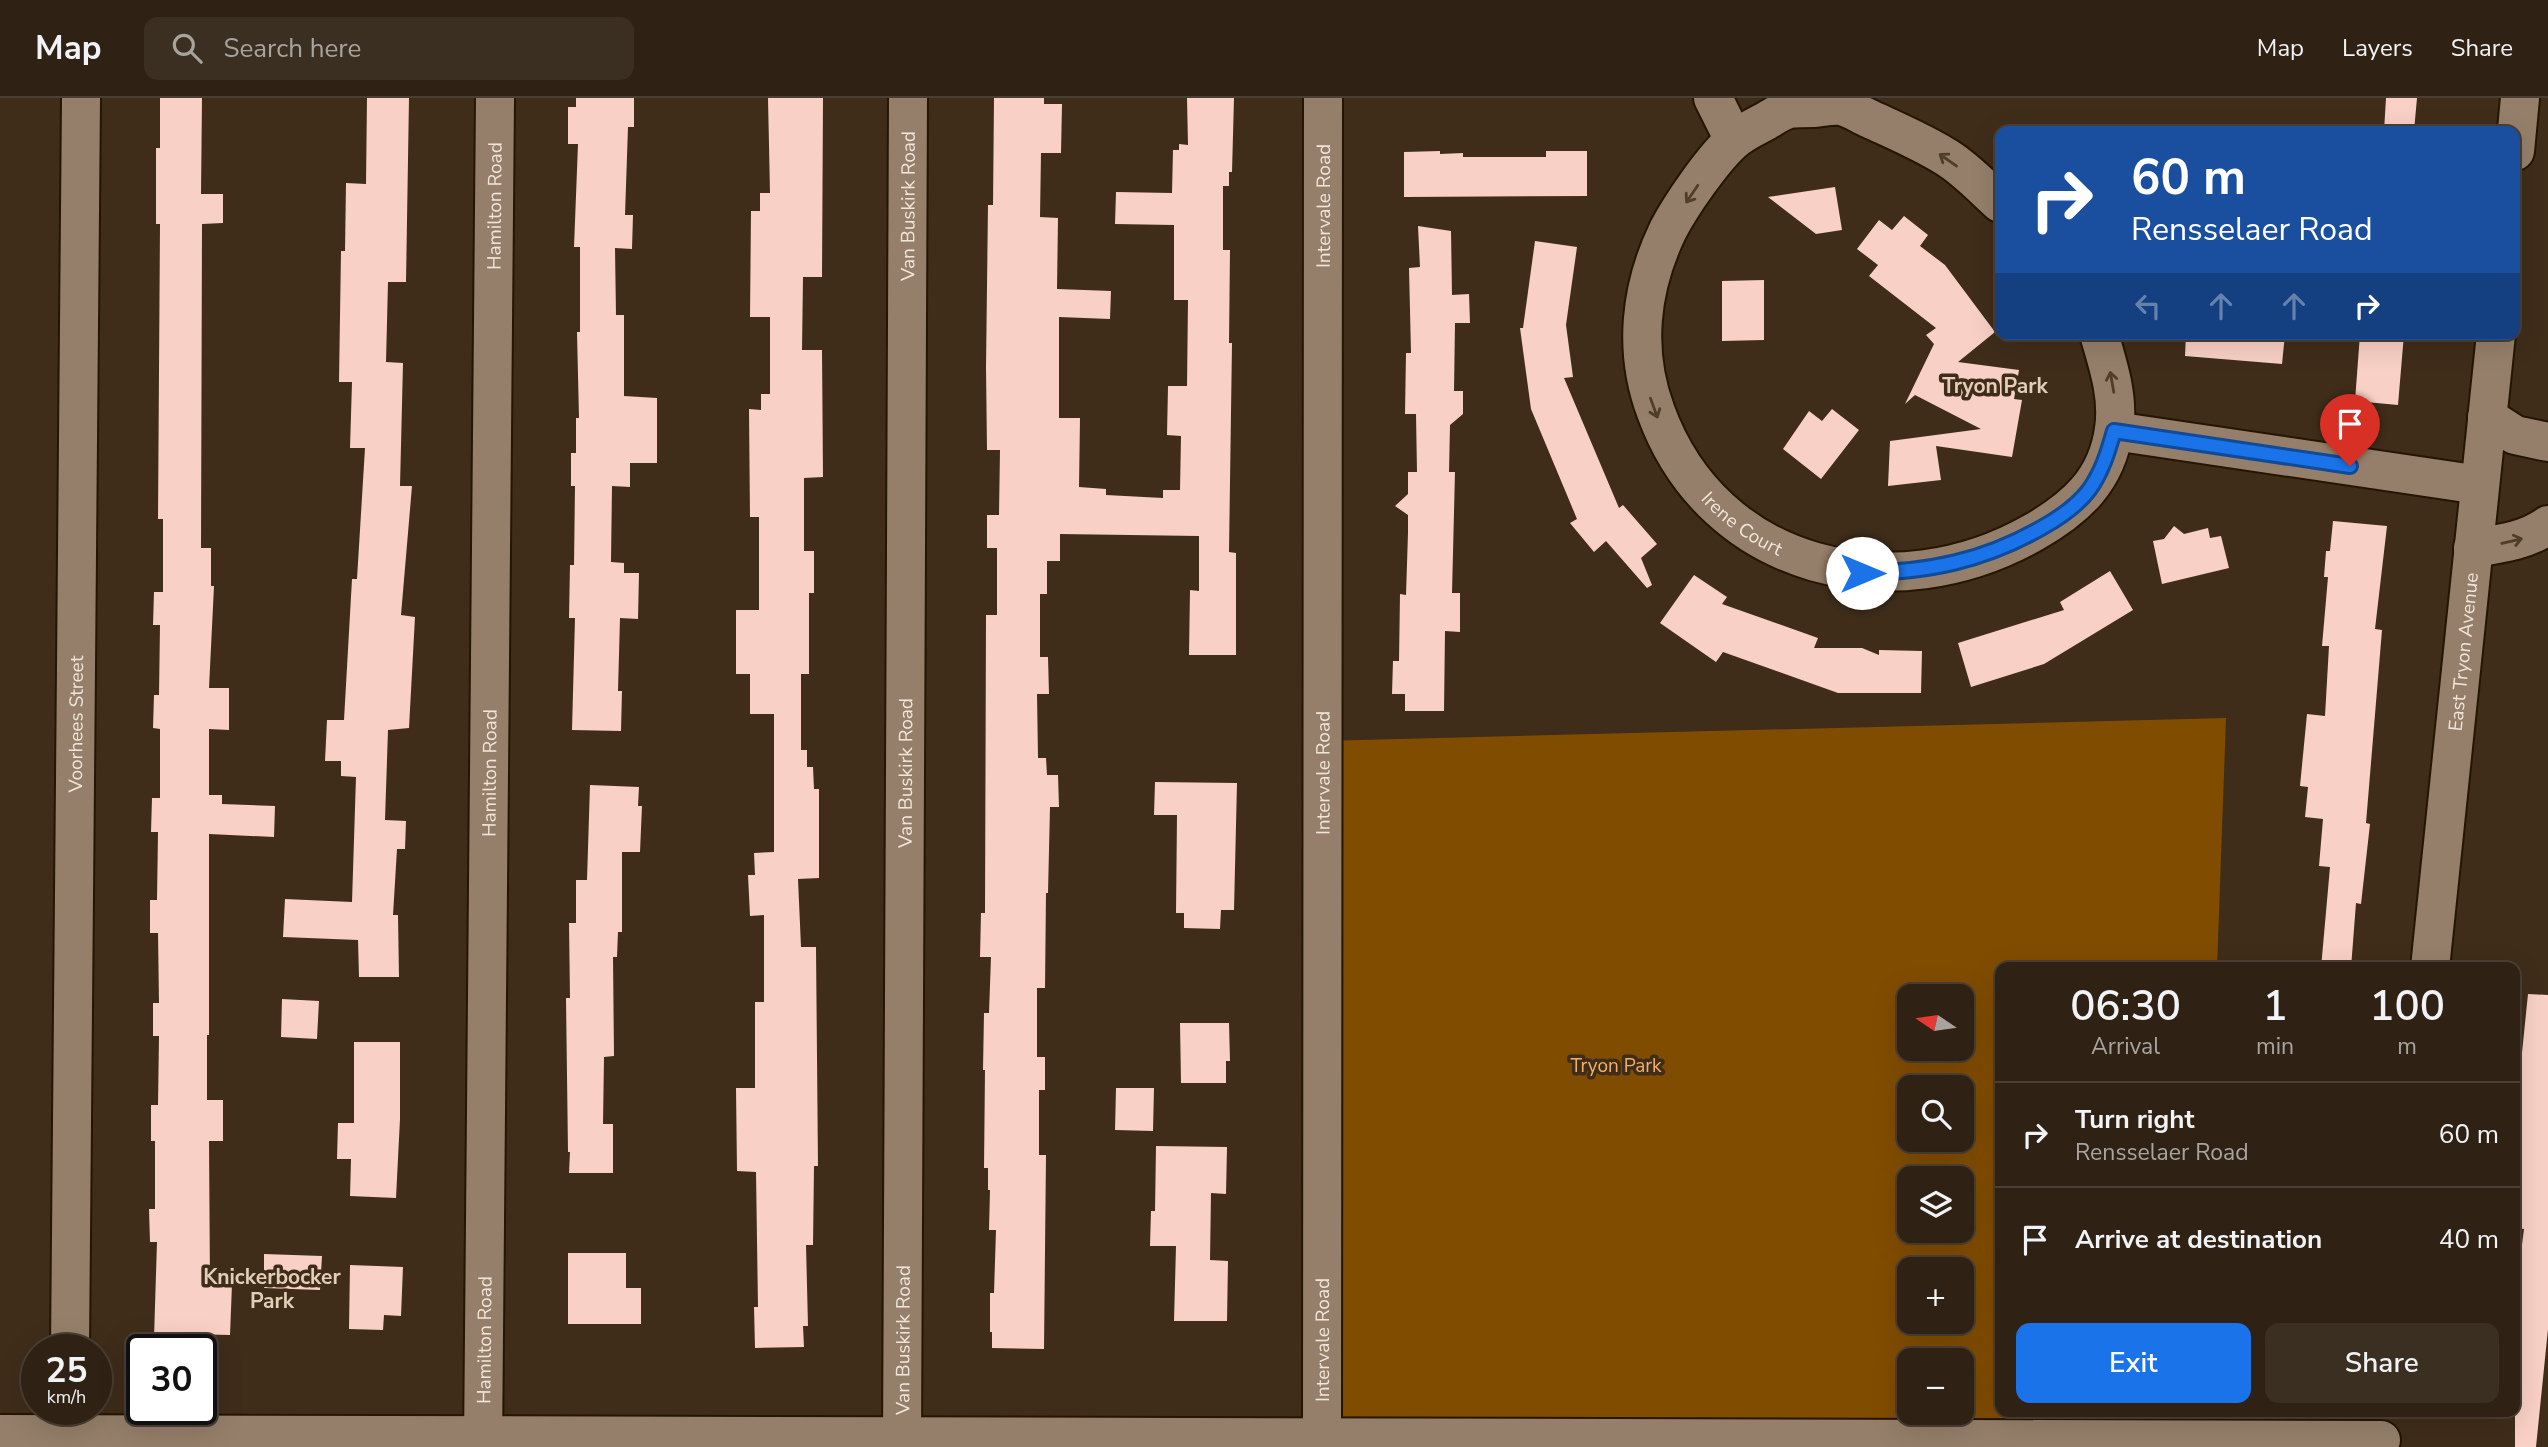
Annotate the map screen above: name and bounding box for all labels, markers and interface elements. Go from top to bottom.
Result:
search box [144,17,634,80]
text: Map [35,26,102,71]
icon: search [168,29,206,67]
text: Search here [224,31,361,66]
text: Map [2257,32,2304,64]
text: Layers [2342,32,2413,64]
text: Share [2451,32,2513,64]
street label: Van Buskirk Road [895,131,922,282]
street label: Hamilton Road [481,142,509,270]
street label: Intervale Road [1311,144,1337,268]
text: 60 m [2131,144,2246,211]
one-way arrow [1939,152,1958,167]
icon: right [2016,154,2107,245]
one-way arrow [1685,184,1699,203]
text: Rensselaer Road [2131,208,2373,251]
icon: left [2129,287,2167,325]
icon: ahead [2202,287,2240,325]
icon: ahead [2275,287,2313,325]
icon: right [2348,287,2386,325]
one-way arrow [2105,371,2118,394]
district label: Tryon Park [1942,372,2048,400]
pin [2320,394,2380,466]
one-way arrow [1649,397,1661,418]
icon: arrive [2331,405,2369,443]
street label: Irene Court [1695,486,1787,563]
one-way arrow [2500,533,2523,547]
position arrow [1825,536,1899,610]
street label: East Tryon Avenue [2443,571,2485,733]
street label: Voorhees Street [63,655,90,794]
street label: Van Buskirk Road [893,698,919,849]
street label: Hamilton Road [476,709,504,837]
street label: Intervale Road [1310,711,1337,835]
text: 06:30 [2070,978,2181,1035]
text: 1 [2262,978,2288,1035]
text: 100 [2369,978,2445,1035]
north arrow [1897,984,1974,1060]
map controls [1897,984,1974,1425]
text: Arrival [2091,1031,2160,1062]
text: min [2256,1031,2294,1062]
text: m [2397,1031,2417,1062]
park label: Tryon Park [1570,1053,1662,1079]
button: search [1897,1075,1974,1152]
text: Turn right [2075,1102,2194,1137]
icon: right [2016,1116,2054,1154]
text: 60 m [2439,1117,2499,1152]
text: Rensselaer Road [2075,1137,2249,1168]
button: layers [1897,1166,1974,1243]
icon: arrive [2016,1221,2054,1259]
text: Arrive at destination [2075,1222,2322,1257]
text: 40 m [2439,1222,2499,1257]
button: + [1897,1257,1974,1334]
district label: Knickerbocker Park [203,1263,341,1315]
street label: Van Buskirk Road [890,1265,917,1416]
street label: Hamilton Road [471,1276,499,1404]
street label: Intervale Road [1310,1278,1336,1402]
button: Exit [2016,1323,2251,1403]
button: Share [2265,1323,2499,1403]
speed limit sign: 30 [126,1334,217,1425]
text: 25 [45,1347,88,1394]
button: − [1897,1348,1974,1425]
text: km/h [47,1385,86,1409]

